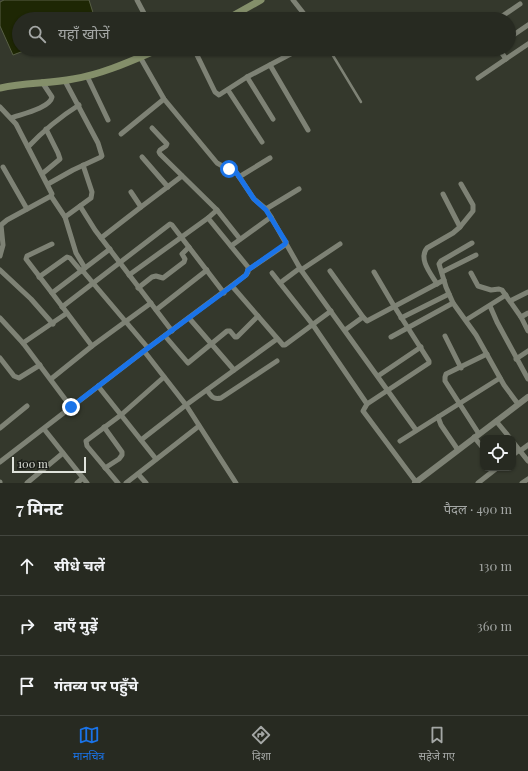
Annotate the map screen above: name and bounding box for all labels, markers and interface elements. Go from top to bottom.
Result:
search box [12,12,516,56]
icon: search [26,23,48,45]
text: यहाँ खोजें [58,23,110,43]
route start [220,160,238,178]
route end [62,398,80,416]
map controls [480,435,516,471]
button: locate [480,435,516,471]
scale bar [12,455,86,474]
text: 100 m [18,456,48,471]
text: 7 मिनट [16,497,63,519]
text: पैदल · 490 m [444,500,512,517]
icon: ahead [16,555,38,577]
text: सीधे चलें [54,555,105,575]
text: 130 m [479,557,512,574]
icon: right [16,615,38,637]
text: दाएँ मुड़ें [54,615,98,635]
text: 360 m [477,617,512,634]
icon: arrive [16,675,38,697]
text: गंतव्य पर पहुँचे [54,675,138,695]
tab: मानचित्र [73,724,104,764]
tab: दिशा [250,724,272,764]
tab: सहेजे गए [418,724,455,764]

